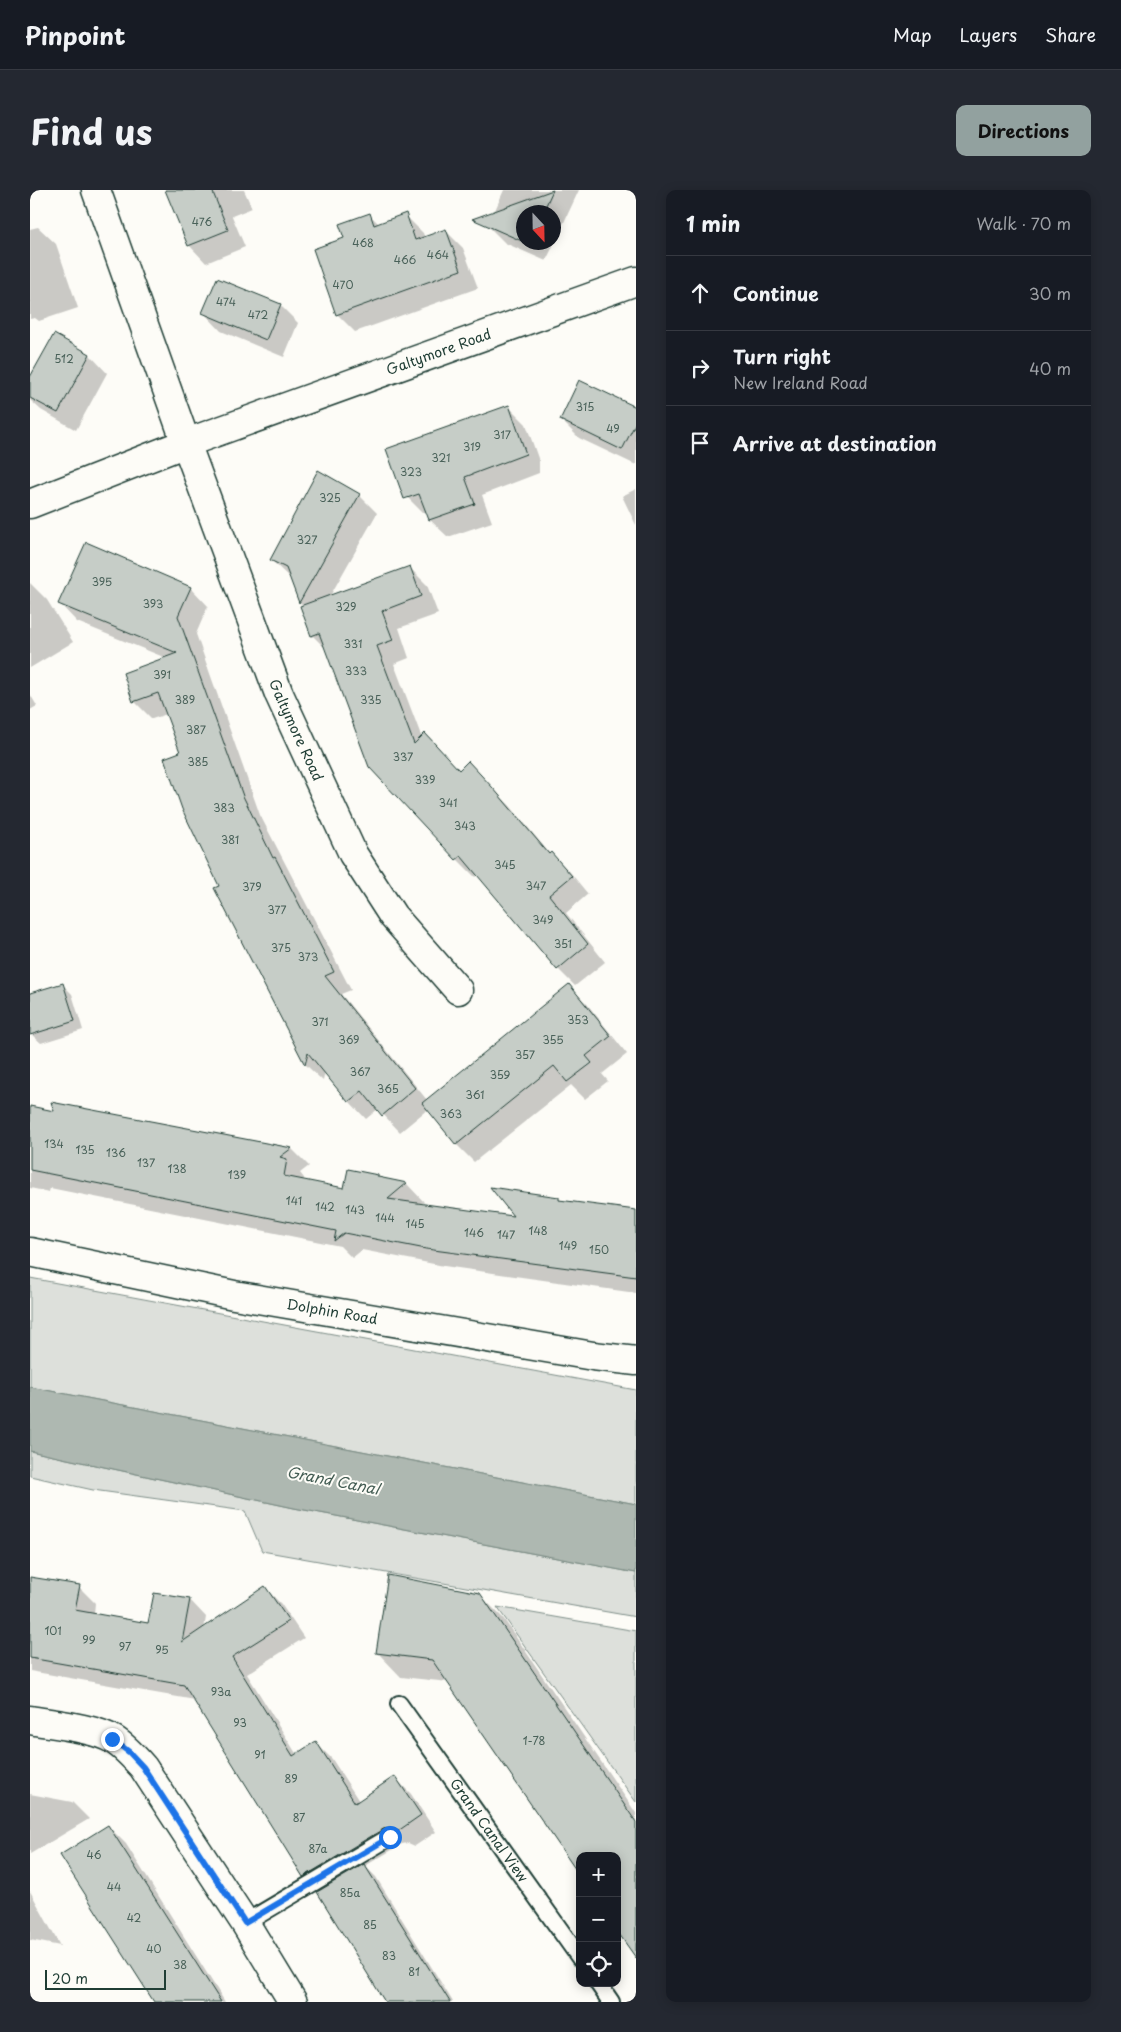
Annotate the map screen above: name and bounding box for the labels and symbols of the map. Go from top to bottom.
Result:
north arrow [516,205,561,250]
house number: 476 [192,213,213,230]
house number: 468 [352,234,374,251]
house number: 464 [427,246,449,263]
house number: 466 [394,251,416,268]
house number: 470 [333,276,353,293]
house number: 474 [216,293,236,310]
house number: 472 [248,306,269,323]
street label: Galtymore Road [383,323,494,380]
house number: 512 [54,350,74,367]
house number: 315 [576,398,594,415]
house number: 49 [606,420,620,437]
house number: 317 [493,426,511,443]
house number: 319 [463,438,481,455]
house number: 321 [432,449,450,466]
house number: 323 [400,463,422,480]
house number: 325 [319,489,341,506]
house number: 327 [297,531,317,548]
house number: 395 [92,573,112,590]
house number: 393 [143,595,163,612]
house number: 329 [335,598,357,615]
house number: 331 [344,635,362,652]
house number: 333 [345,662,367,679]
house number: 391 [153,666,171,683]
street label: Galtymore Road [264,676,329,784]
house number: 389 [175,691,195,708]
house number: 335 [360,691,382,708]
house number: 387 [186,721,206,738]
house number: 337 [393,748,413,765]
house number: 385 [188,753,208,770]
house number: 339 [415,771,435,788]
house number: 341 [439,794,457,811]
house number: 383 [213,799,235,816]
house number: 343 [454,817,476,834]
house number: 381 [221,831,239,848]
house number: 345 [494,856,516,873]
house number: 347 [526,877,546,894]
house number: 379 [242,878,262,895]
house number: 377 [267,901,287,918]
house number: 349 [533,911,553,928]
house number: 351 [554,935,572,952]
house number: 375 [271,939,291,956]
house number: 373 [298,948,318,965]
house number: 353 [567,1011,589,1028]
house number: 371 [311,1013,329,1030]
house number: 369 [338,1031,360,1048]
house number: 355 [542,1031,564,1048]
house number: 357 [515,1046,535,1063]
house number: 367 [350,1063,370,1080]
house number: 359 [490,1066,510,1083]
house number: 365 [377,1080,399,1097]
house number: 361 [466,1086,484,1103]
house number: 363 [440,1105,462,1122]
house number: 134 [44,1135,64,1152]
house number: 135 [75,1141,95,1158]
house number: 136 [106,1144,126,1161]
house number: 137 [137,1154,155,1171]
house number: 138 [167,1160,187,1177]
house number: 139 [228,1166,246,1183]
house number: 141 [286,1192,302,1209]
house number: 142 [315,1198,335,1215]
house number: 143 [345,1201,365,1218]
house number: 144 [375,1209,395,1226]
house number: 145 [405,1215,425,1232]
house number: 148 [528,1222,548,1239]
house number: 146 [464,1224,484,1241]
house number: 147 [497,1226,515,1243]
house number: 149 [559,1237,577,1254]
house number: 150 [589,1241,609,1258]
street label: Dolphin Road [285,1293,379,1329]
water label: Grand Canal [285,1459,384,1500]
house number: 101 [44,1622,62,1639]
house number: 99 [82,1631,96,1648]
house number: 97 [119,1638,131,1655]
house number: 95 [155,1641,169,1658]
house number: 93a [211,1683,231,1700]
house number: 93 [233,1714,247,1731]
route end [101,1728,124,1751]
house number: 1-78 [523,1732,545,1749]
house number: 91 [254,1746,266,1763]
house number: 89 [284,1770,298,1787]
street label: Grand Canal View [445,1774,534,1886]
house number: 87 [293,1809,305,1826]
route start [379,1826,402,1849]
house number: 87a [309,1840,328,1857]
house number: 46 [87,1846,102,1863]
house number: 44 [107,1878,121,1895]
house number: 85a [340,1884,360,1901]
house number: 42 [127,1909,142,1926]
house number: 85 [363,1916,377,1933]
house number: 40 [146,1940,162,1957]
house number: 83 [382,1947,396,1964]
house number: 38 [173,1956,187,1973]
house number: 81 [408,1963,420,1980]
scale bar [45,1967,166,1990]

